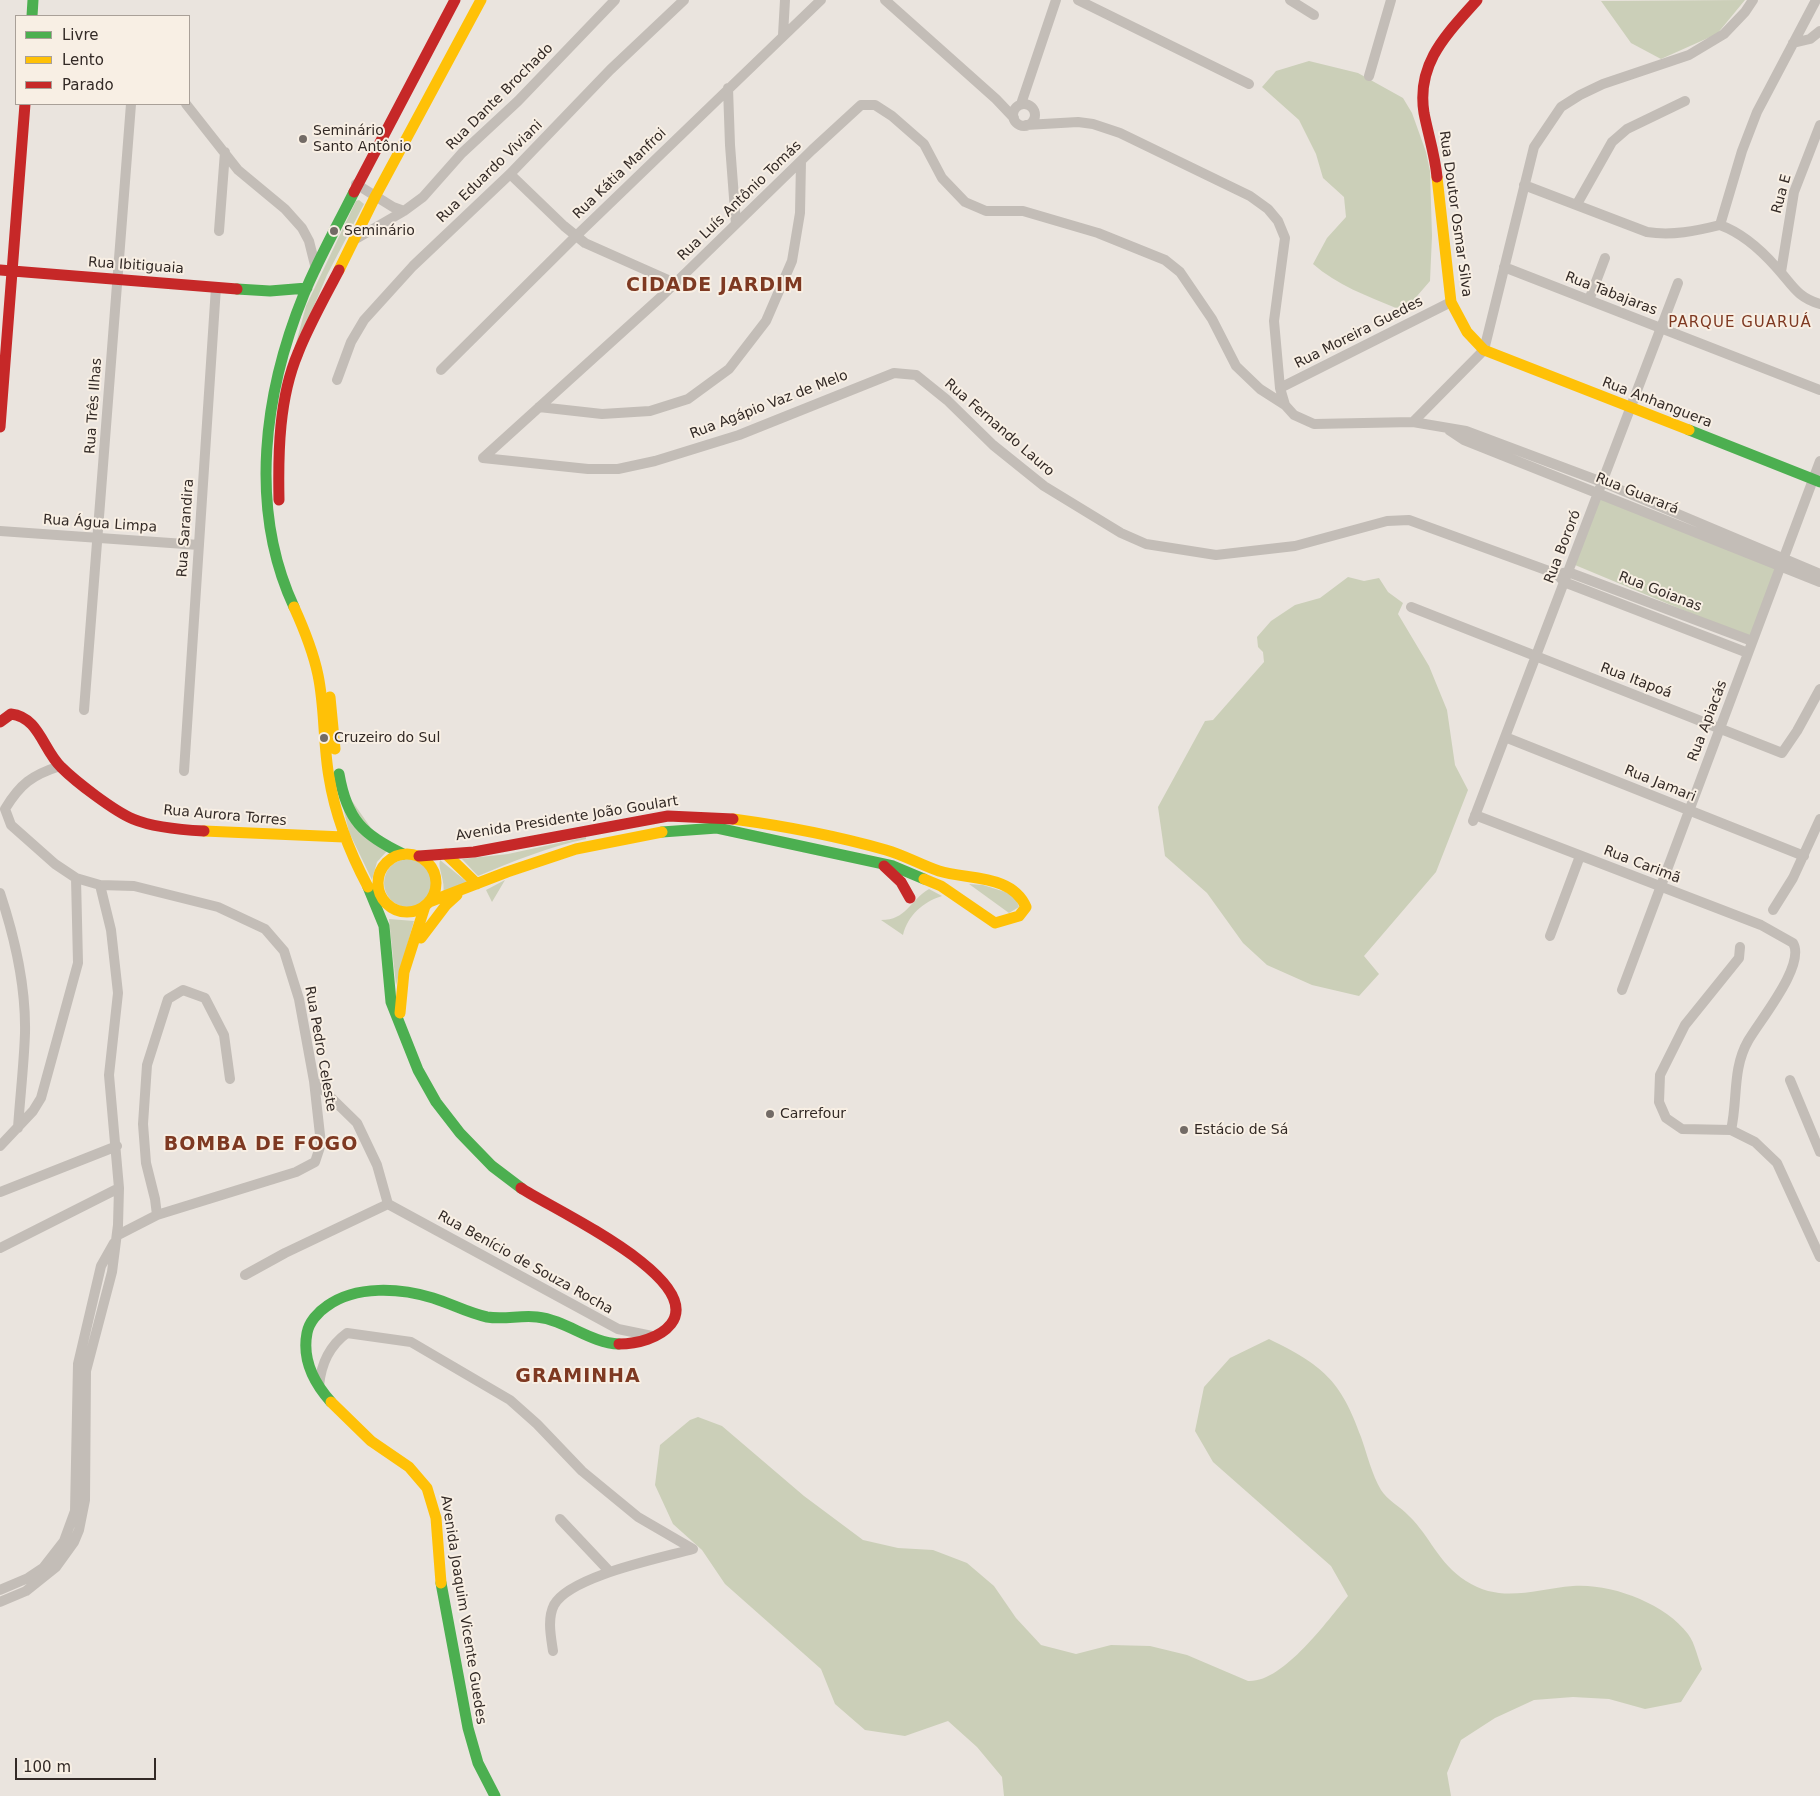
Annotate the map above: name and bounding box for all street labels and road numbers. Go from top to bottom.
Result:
street label: Rua Dante Brochado [443,40,557,154]
street label: Rua Eduardo Viviani [434,117,546,227]
street label: Rua Kátia Manfroi [570,125,670,223]
street label: Rua Doutor Osmar Silva [1435,130,1475,298]
street label: Rua Luís Antônio Tomás [675,137,805,265]
street label: Rua E [1769,173,1795,215]
street label: Rua Ibitiguaia [87,254,185,278]
street label: Rua Tabajaras [1563,269,1659,319]
street label: Rua Moreira Guedes [1292,293,1426,373]
street label: Rua Três Ilhas [82,357,106,455]
street label: Rua Agápio Vaz de Melo [688,367,850,443]
street label: Rua Anhanguera [1600,374,1714,432]
street label: Rua Fernando Lauro [941,376,1057,480]
street label: Rua Guarará [1593,470,1681,518]
street label: Rua Sarandira [174,478,198,578]
street label: Rua Bororó [1541,508,1585,586]
street label: Rua Água Limpa [42,512,158,536]
street label: Rua Goianas [1616,568,1704,616]
street label: Rua Itapoá [1598,660,1674,702]
street label: Rua Apiacás [1685,678,1731,764]
street label: Rua Jamari [1622,762,1698,806]
street label: Avenida Presidente João Goulart [455,793,679,845]
street label: Rua Aurora Torres [163,802,287,830]
street label: Rua Carimã [1601,843,1683,887]
street label: Rua Pedro Celeste [301,985,339,1113]
street label: Rua Benício de Souza Rocha [434,1208,616,1318]
street label: Avenida Joaquim Vicente Guedes [437,1494,489,1726]

